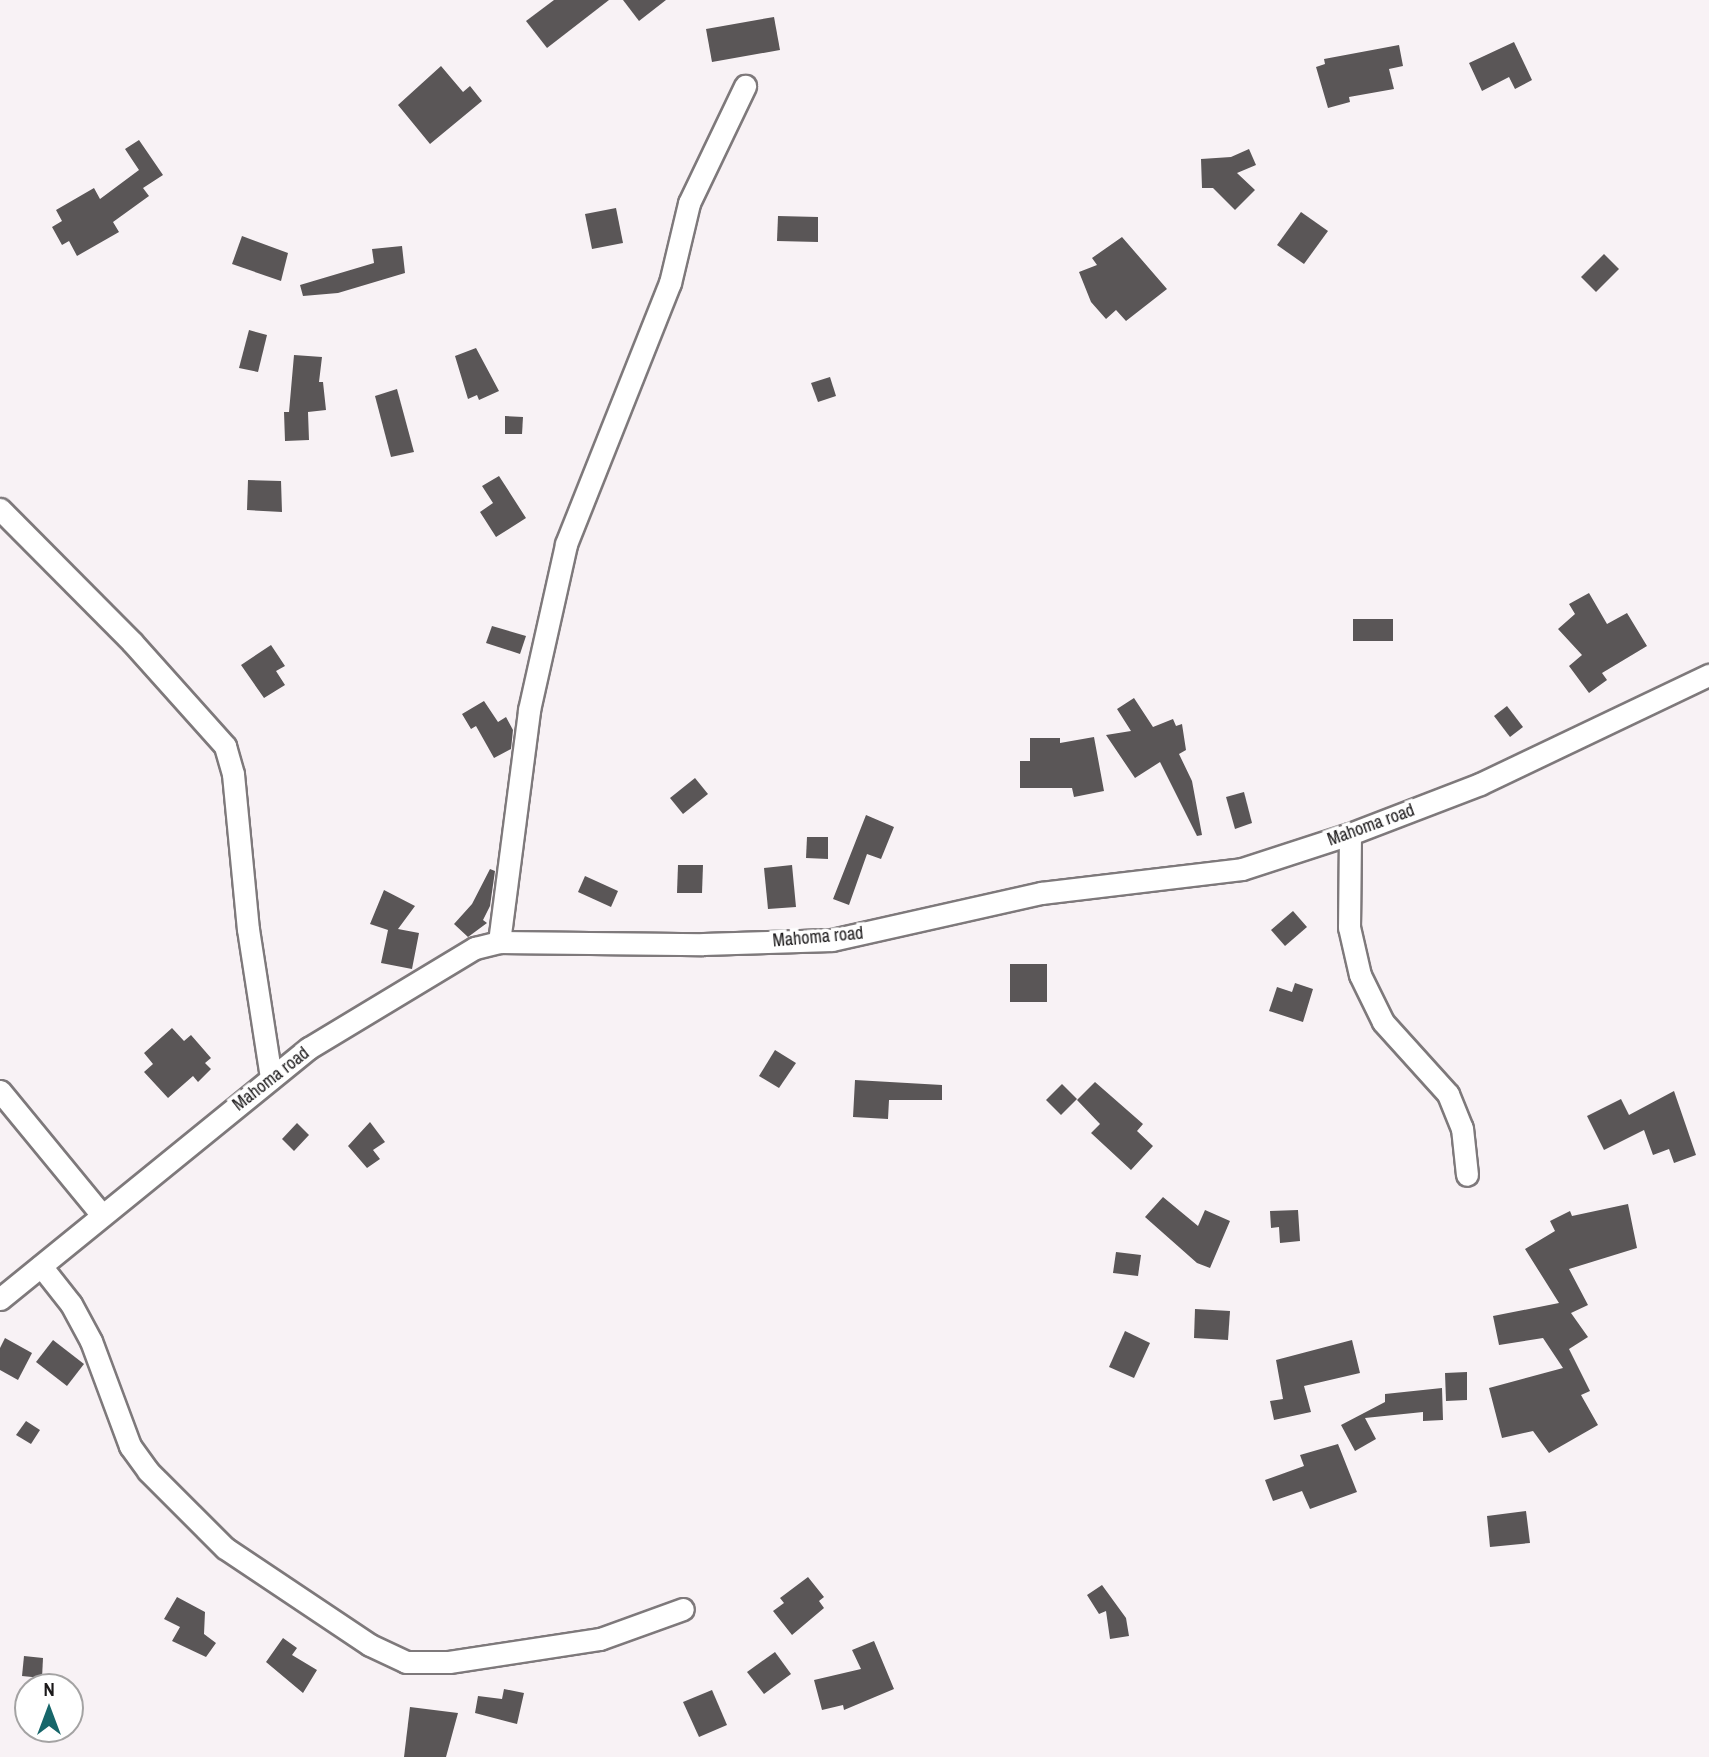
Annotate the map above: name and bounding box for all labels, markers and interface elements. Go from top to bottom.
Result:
street label: Mahoma road [1325,799,1417,851]
street label: Mahoma road [772,922,864,952]
street label: Mahoma road [228,1042,314,1116]
north arrow [14,1673,84,1743]
text: N [43,1676,55,1702]

